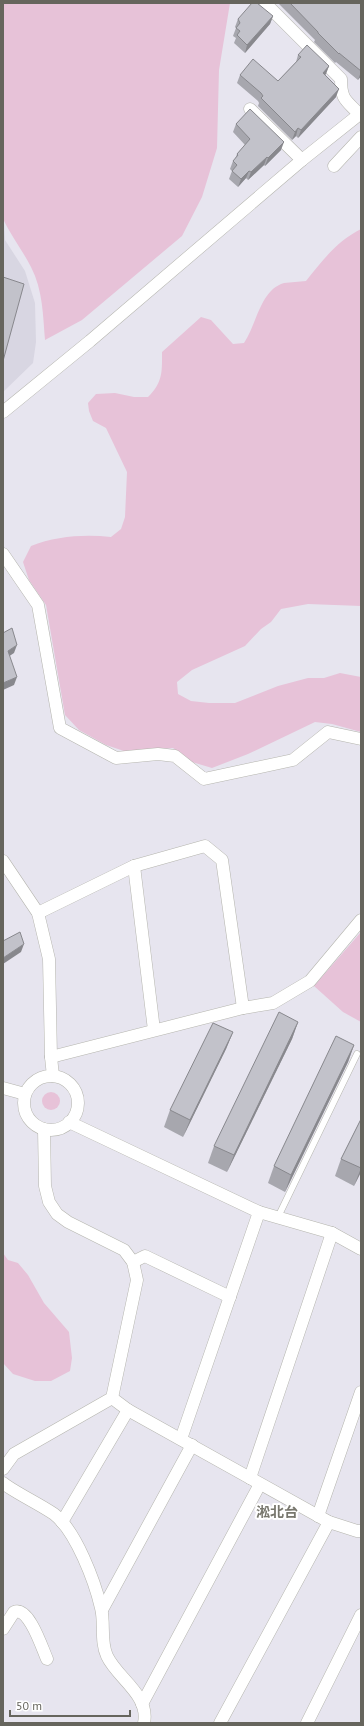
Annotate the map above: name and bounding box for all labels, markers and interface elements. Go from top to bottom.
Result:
district label: 淞北台 [256,1503,298,1521]
scale bar [10,1692,130,1718]
text: 50 m [16,1698,42,1713]

